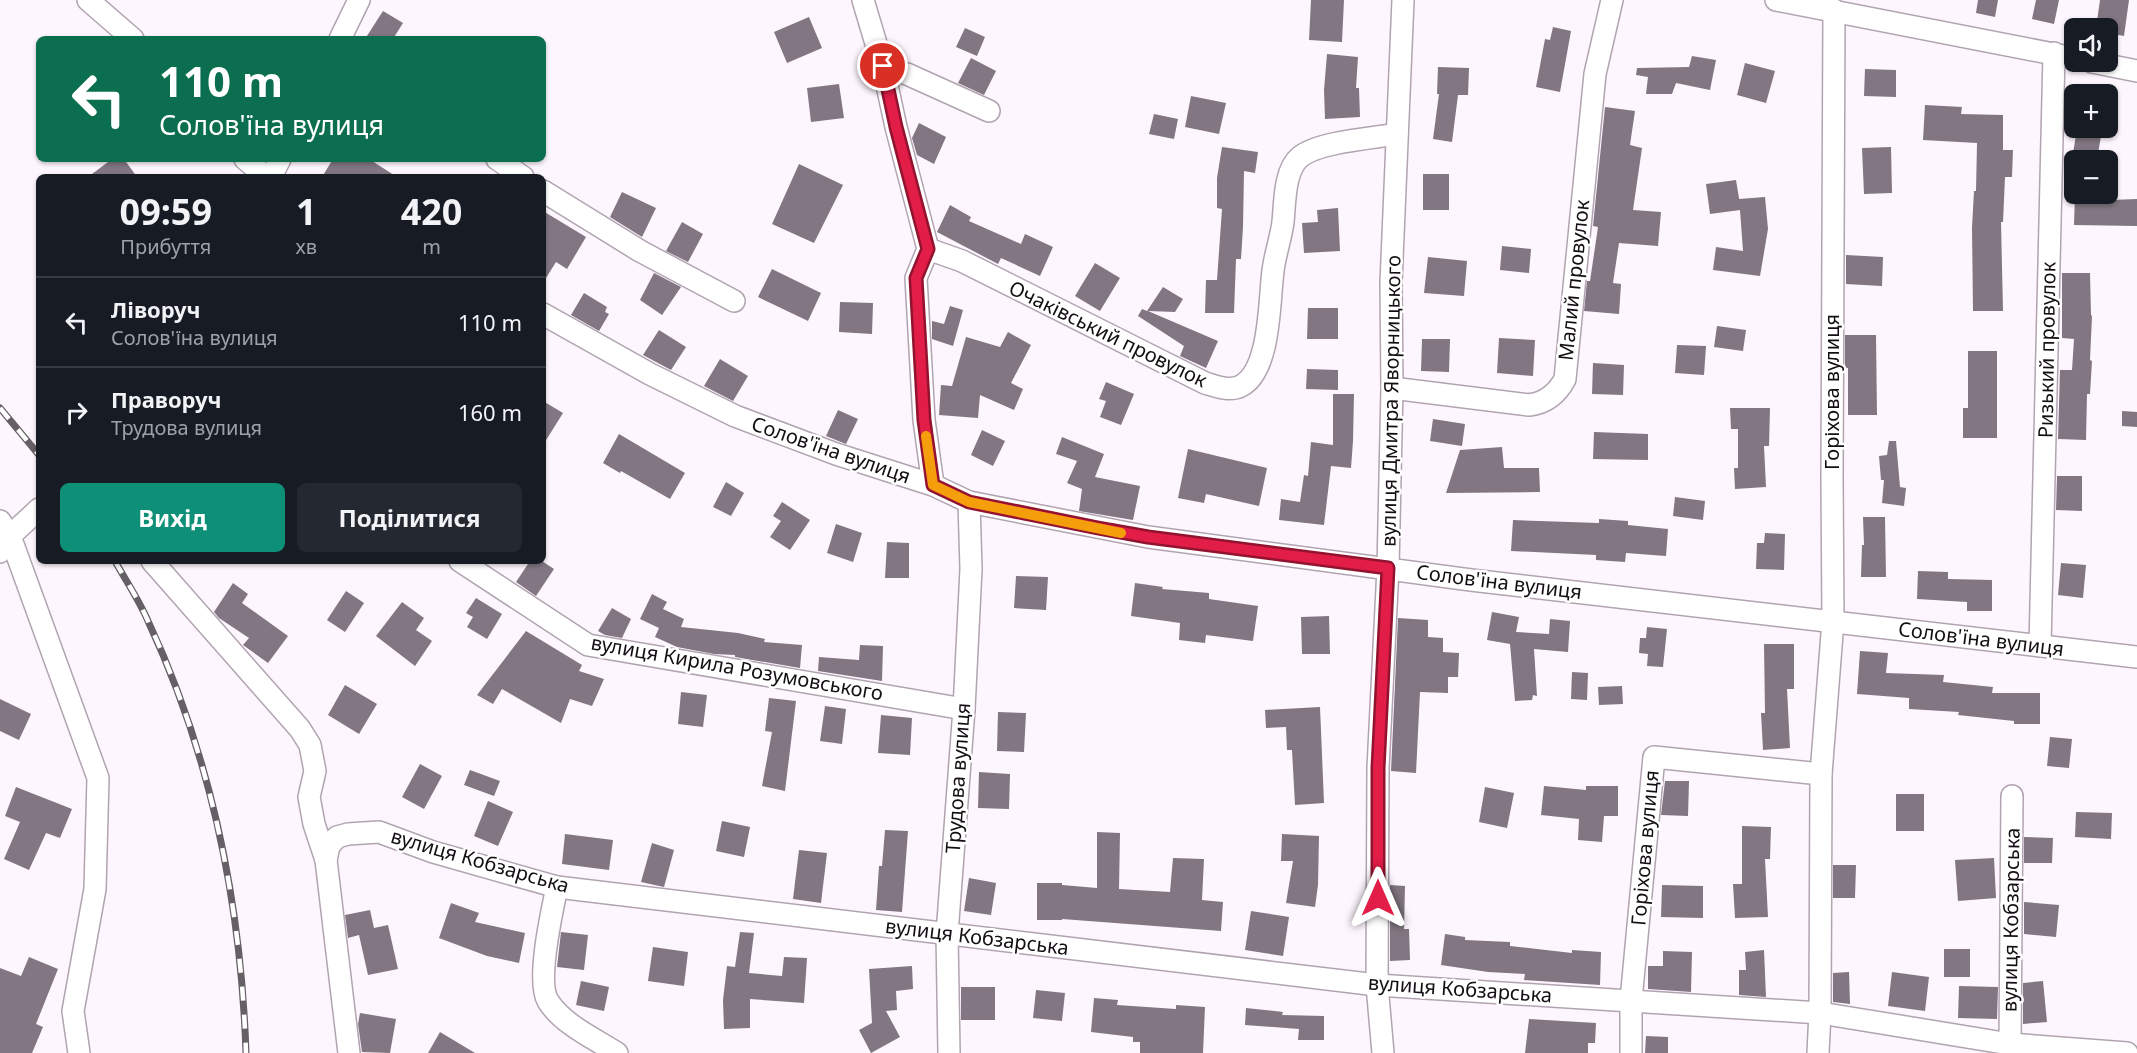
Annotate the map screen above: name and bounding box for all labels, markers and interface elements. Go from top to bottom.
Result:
map controls [2064,18,2118,204]
button: sound [2064,18,2118,72]
pin [857,40,908,91]
icon: arrive [866,49,899,82]
text: 110 m [159,52,283,109]
icon: left [60,60,138,138]
button: + [2064,84,2118,138]
text: Солов'їна вулиця [159,106,384,143]
button: − [2064,150,2118,204]
text: 09:59 [120,187,212,236]
text: 1 [296,187,317,236]
text: 420 [401,187,462,236]
street label: Малий провулок [1552,198,1595,362]
text: Прибуття [120,233,211,260]
text: хв [296,233,317,260]
text: m [422,233,441,260]
street label: вулиця Дмитра Яворницького [1374,255,1407,547]
street label: Ризький провулок [2031,261,2062,438]
street label: Очаківський провулок [1005,274,1212,393]
text: Ліворуч [111,294,201,324]
icon: left [60,306,93,339]
text: 110 m [458,307,522,337]
street label: Горіхова вулиця [1818,314,1845,470]
text: Солов'їна вулиця [111,324,278,351]
text: Праворуч [111,384,222,414]
icon: right [60,396,93,429]
text: 160 m [458,397,522,427]
street label: Солов'їна вулиця [748,410,914,489]
text: Трудова вулиця [111,414,262,441]
button: Вихід [60,483,285,552]
button: Поділитися [297,483,522,552]
street label: Солов'їна вулиця [1415,558,1583,605]
street label: Солов'їна вулиця [1897,615,2065,662]
street label: вулиця Кирила Розумовського [589,628,885,707]
street label: Трудова вулиця [939,702,976,854]
street label: Горіхова вулиця [1624,769,1665,927]
street label: вулиця Кобзарська [388,822,573,899]
street label: вулиця Кобзарська [1995,828,2026,1012]
position arrow [1346,866,1410,930]
street label: вулиця Кобзарська [884,912,1070,961]
street label: вулиця Кобзарська [1367,969,1553,1008]

